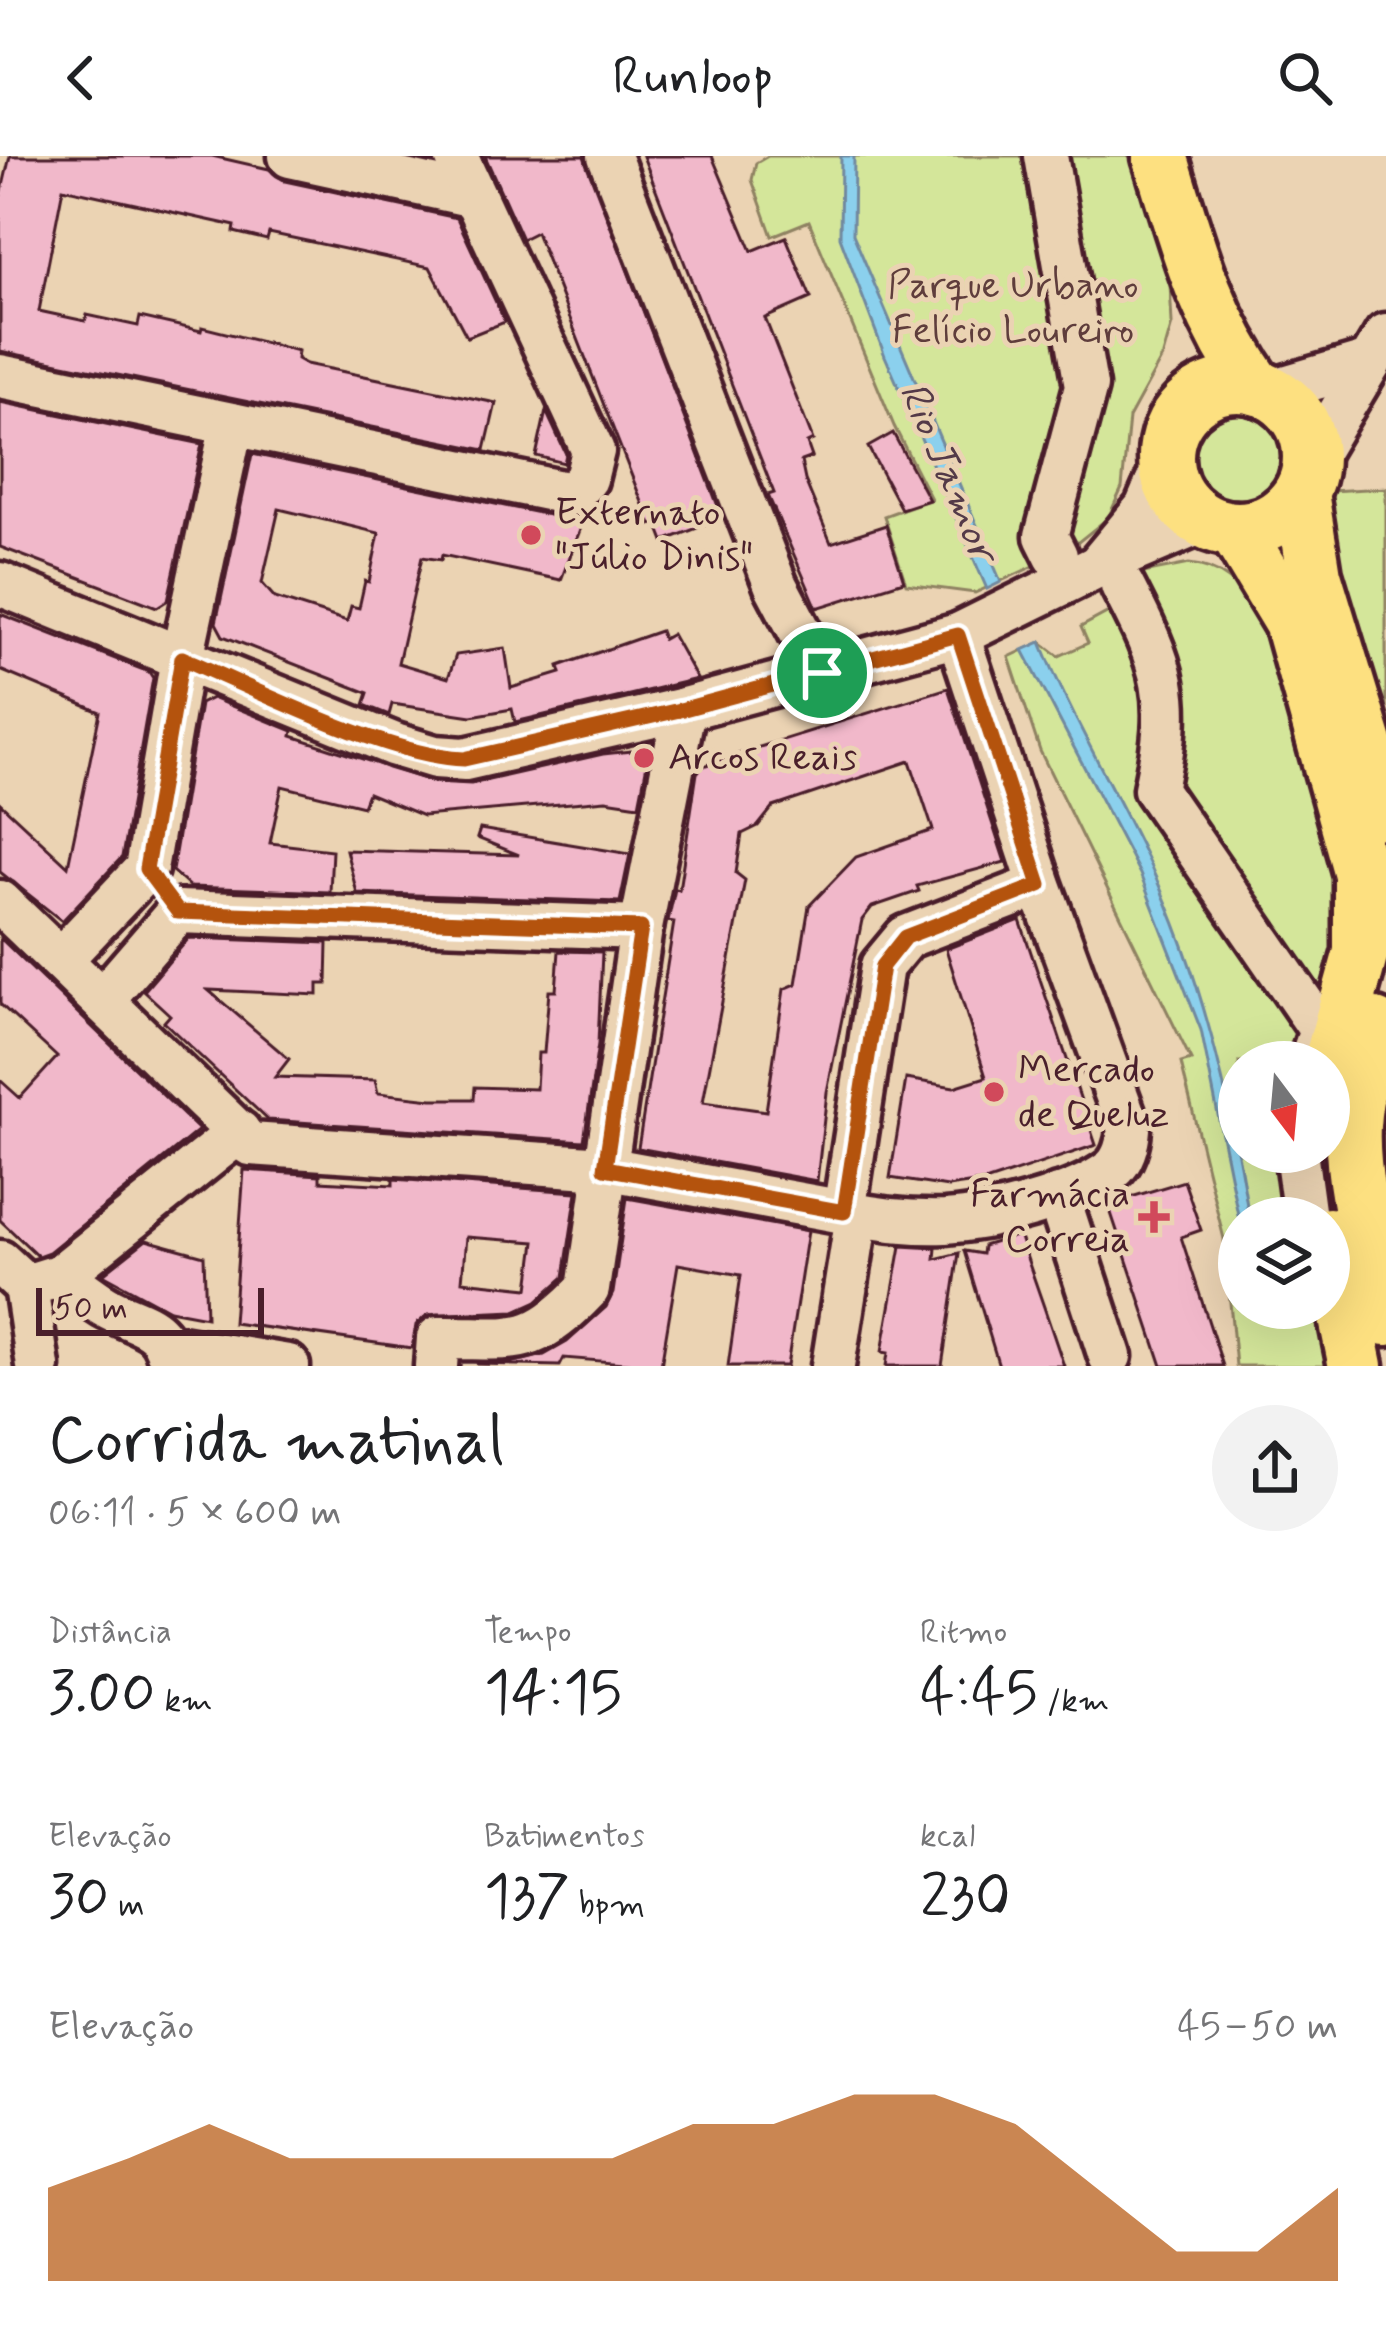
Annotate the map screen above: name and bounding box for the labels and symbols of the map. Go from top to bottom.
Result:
park label: Parque Urbano Felício Loureiro [888,261,1138,357]
water label: Rio Jamor [885,374,1011,575]
place label: Externato "Júlio Dinis" [555,488,753,584]
marker: Externato "Júlio Dinis" [518,522,544,548]
pin [771,622,873,724]
place label: Arcos Reais [668,733,857,784]
marker: Arcos Reais [631,745,657,771]
north arrow [1218,1041,1350,1173]
place label: Mercado de Queluz [1018,1045,1169,1141]
marker: Mercado de Queluz [981,1079,1007,1105]
place label: Farmácia Correia [970,1170,1130,1266]
marker: Farmácia Correia [1141,1204,1167,1230]
scale bar [36,1282,264,1335]

